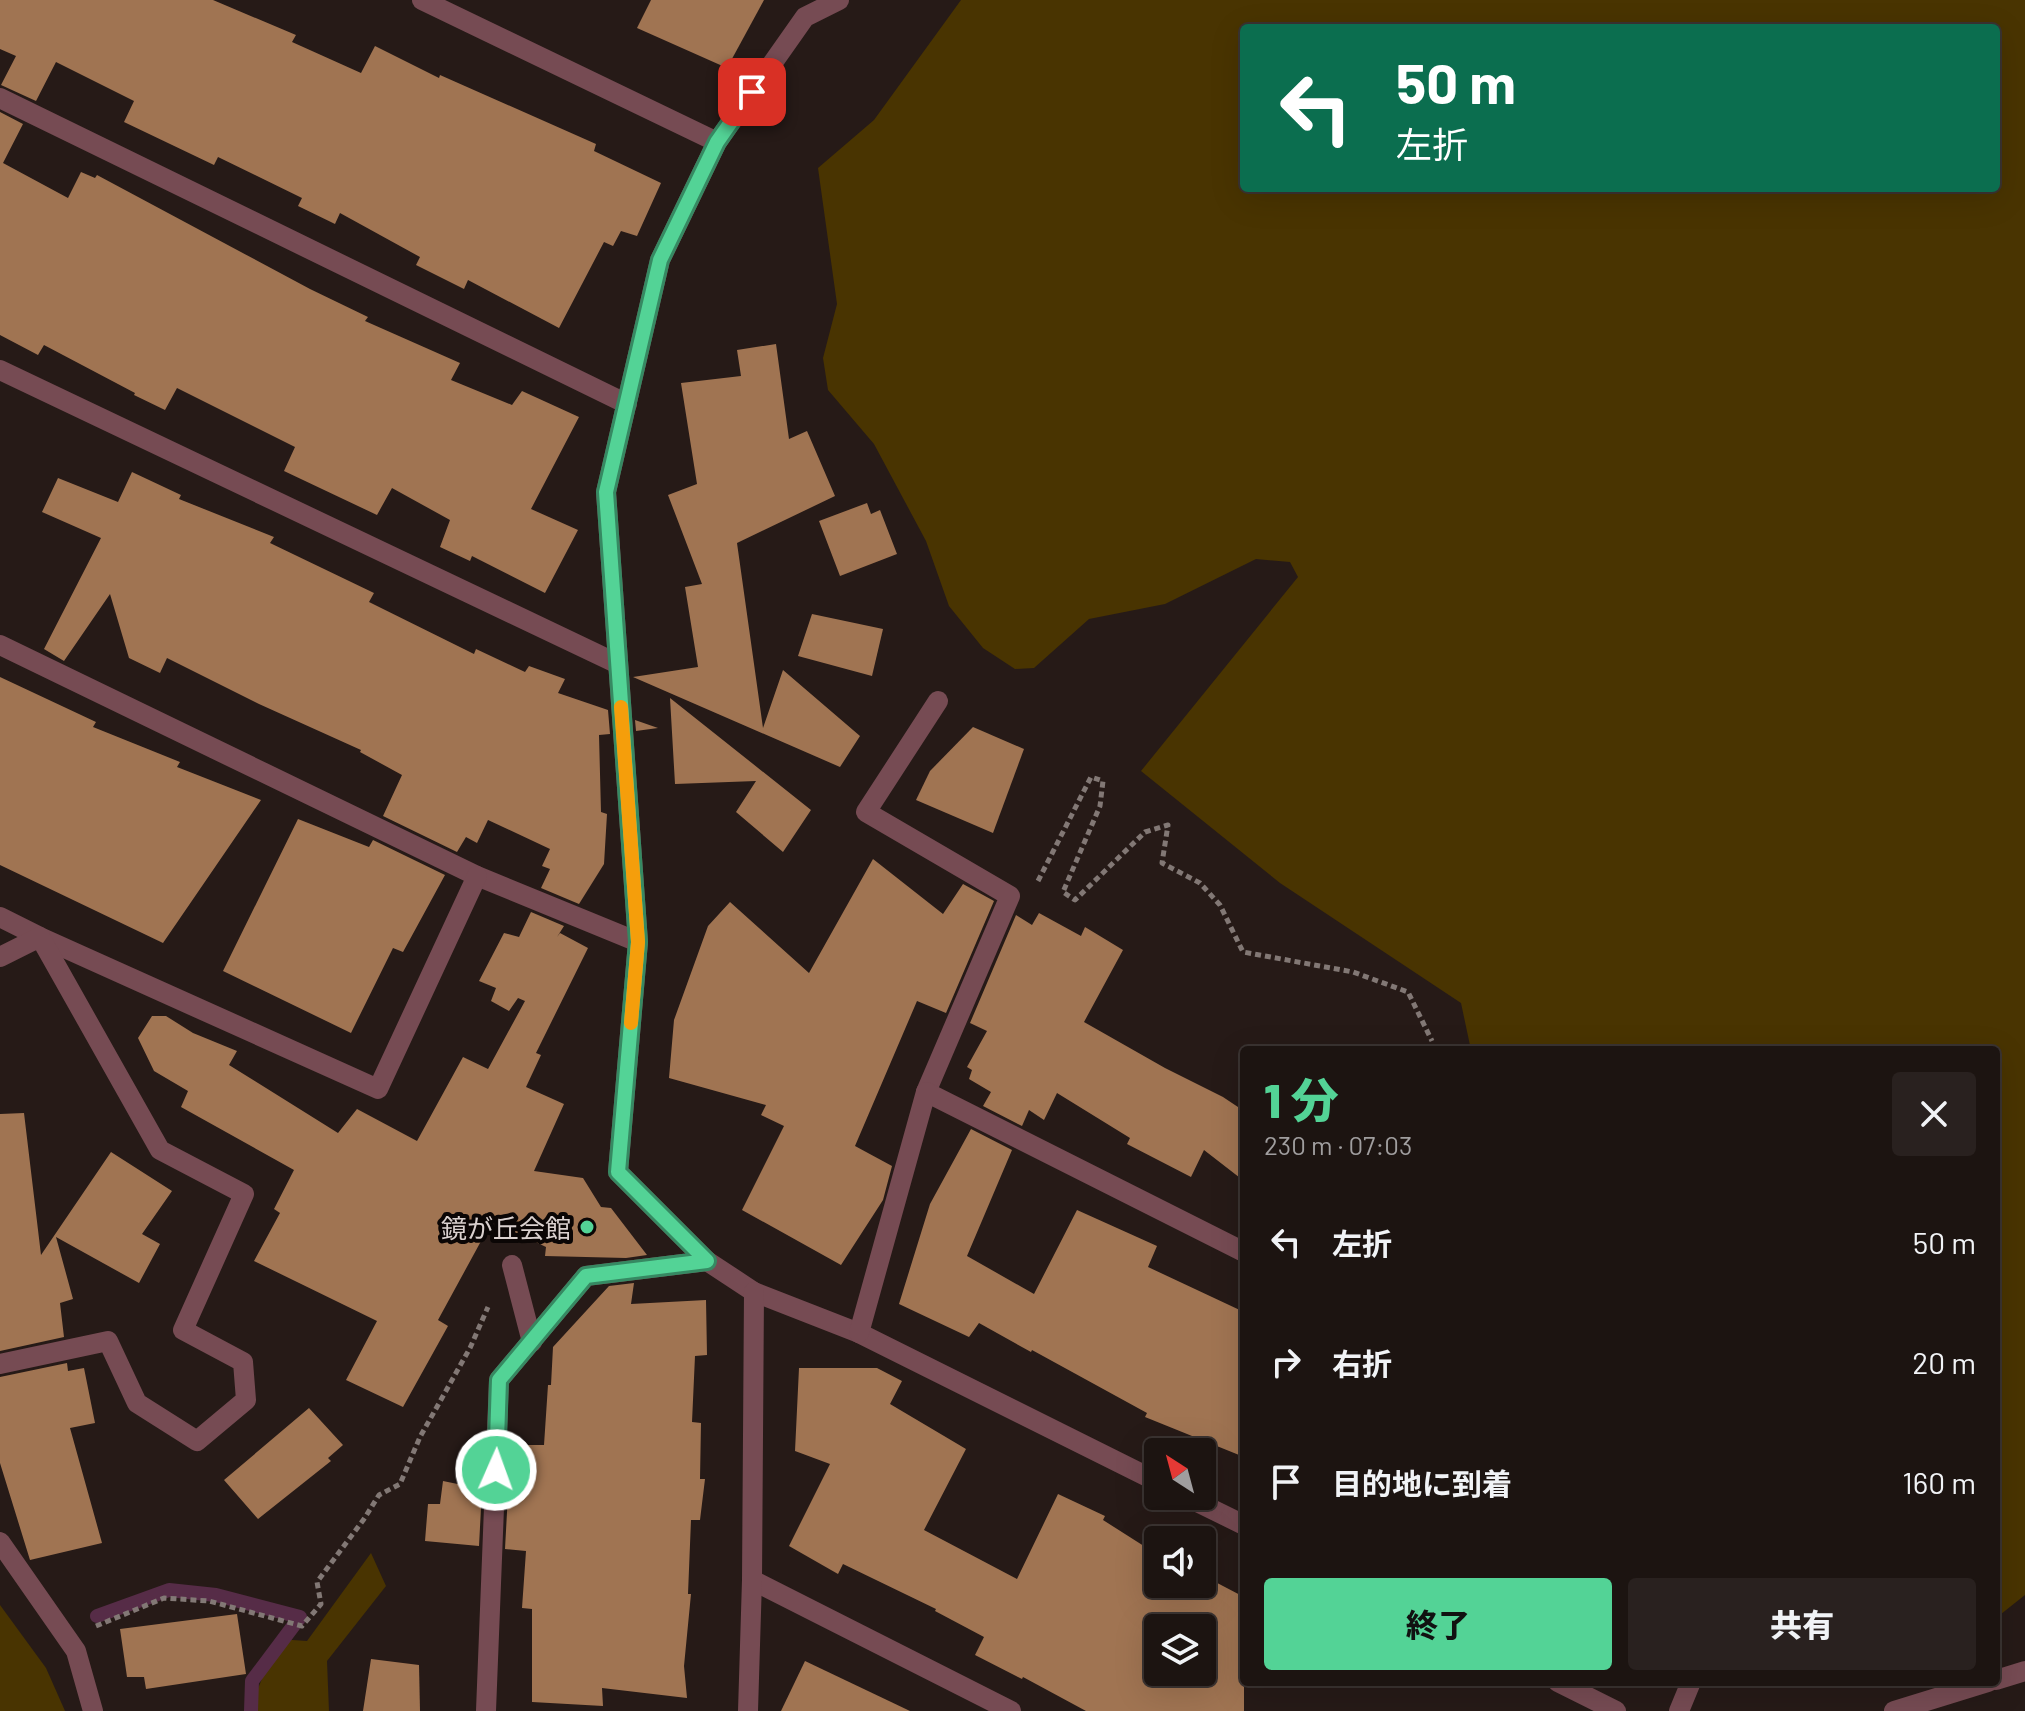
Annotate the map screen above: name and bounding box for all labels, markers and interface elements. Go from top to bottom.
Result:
text: 50 m [1396,48,1516,115]
icon: left [1264,56,1368,160]
pin [718,58,786,126]
icon: arrive [730,70,774,114]
text: 左折 [1396,122,1468,165]
text: 1 分 [1264,1070,1339,1128]
button: close [1892,1072,1976,1156]
text: 230 m · 07:03 [1264,1129,1412,1160]
place label: 鏡が丘会館 [441,1212,571,1243]
marker: 鏡が丘会館 [578,1218,596,1236]
icon: left [1264,1220,1308,1264]
text: 50 m [1913,1224,1976,1260]
text: 左折 [1332,1225,1392,1261]
icon: right [1264,1340,1308,1384]
text: 20 m [1912,1344,1976,1380]
text: 右折 [1332,1345,1392,1381]
position arrow [454,1428,538,1512]
north arrow [1144,1438,1216,1510]
map controls [1144,1438,1216,1686]
icon: arrive [1264,1460,1308,1504]
text: 160 m [1902,1464,1976,1500]
text: 目的地に到着 [1332,1465,1512,1501]
button: sound [1144,1526,1216,1598]
button: 終了 [1264,1578,1612,1670]
button: 共有 [1628,1578,1976,1670]
button: layers [1144,1614,1216,1686]

